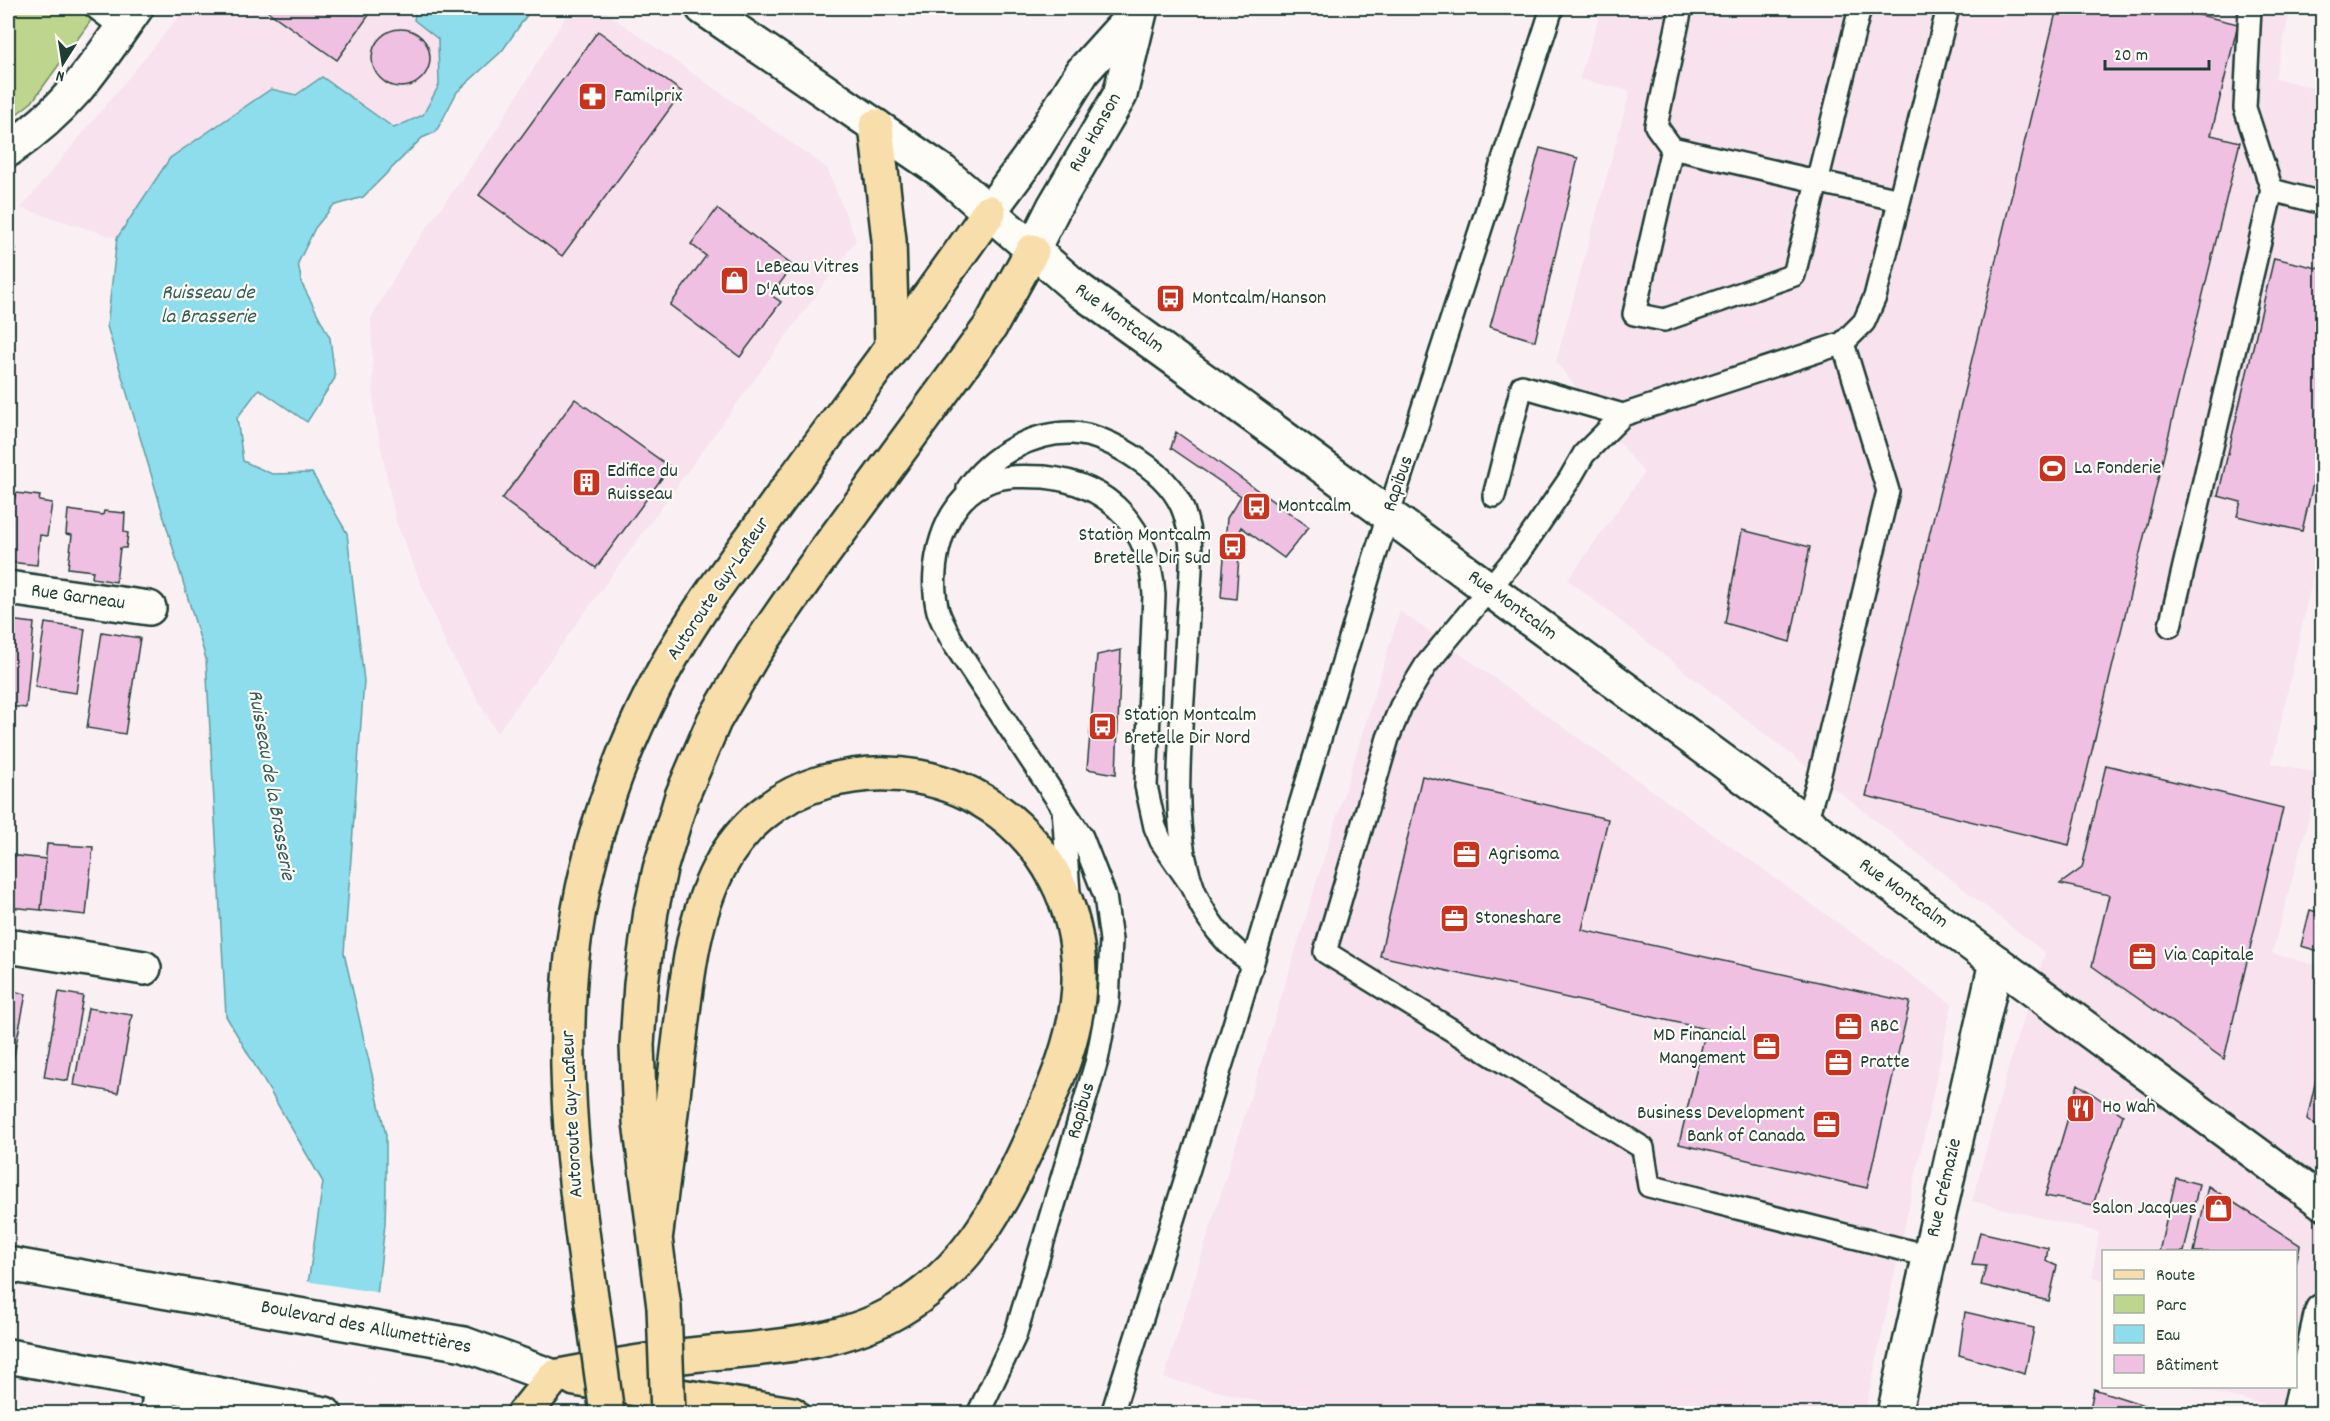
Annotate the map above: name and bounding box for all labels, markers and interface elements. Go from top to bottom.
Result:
north arrow [33,33,93,93]
scale bar [2105,33,2208,71]
text: 20 m [2114,44,2148,69]
text: N [54,63,67,87]
pharmacy icon: Familprix [577,81,609,113]
place label: Familprix [614,83,683,111]
street label: Rue Hanson [1063,88,1129,178]
place label: LeBeau Vitres D'Autos [756,254,859,305]
shop icon: LeBeau Vitres D'Autos [719,264,751,296]
street label: Rue Montcalm [1068,277,1170,361]
water label: Ruisseau de la Brasserie [160,279,257,333]
bus stop icon: Montcalm/Hanson [1155,283,1187,315]
place label: Montcalm/Hanson [1192,285,1326,313]
street label: Rapibus [1376,452,1422,516]
sports icon: La Fonderie [2037,453,2069,485]
place label: La Fonderie [2074,455,2161,483]
place label: Edifice du Ruisseau [607,458,678,509]
building icon: Edifice du Ruisseau [570,467,602,499]
bus stop icon: Montcalm [1241,491,1273,523]
place label: Montcalm [1278,493,1351,521]
street label: Autoroute Guy-Lafleur [661,511,778,666]
place label: Station Montcalm Bretelle Dir Sud [1079,522,1211,573]
bus stop icon: Station Montcalm Bretelle Dir Sud [1216,531,1248,563]
street label: Rue Montcalm [1461,564,1563,648]
street label: Rue Garneau [29,578,127,618]
water label: Ruisseau de la Brasserie [238,688,302,884]
place label: Station Montcalm Bretelle Dir Nord [1124,702,1257,753]
bus stop icon: Station Montcalm Bretelle Dir Nord [1087,711,1119,743]
office icon: Agrisoma [1451,839,1483,871]
place label: Agrisoma [1488,841,1560,869]
street label: Rue Montcalm [1852,852,1954,936]
office icon: Stoneshare [1438,903,1470,935]
place label: Stoneshare [1475,905,1562,933]
office icon: Via Capitale [2127,940,2159,972]
place label: Via Capitale [2164,942,2254,970]
office icon: RBC [1833,1011,1865,1043]
place label: RBC [1870,1013,1899,1041]
place label: MD Financial Mangement [1653,1022,1746,1073]
street label: Autoroute Guy-Lafleur [555,1029,591,1198]
office icon: MD Financial Mangement [1751,1031,1783,1063]
office icon: Pratte [1823,1047,1855,1079]
place label: Pratte [1860,1049,1910,1077]
street label: Rapibus [1061,1079,1103,1143]
restaurant icon: Ho Wah [2065,1092,2097,1124]
place label: Ho Wah [2102,1094,2156,1122]
place label: Business Development Bank of Canada [1637,1100,1806,1151]
office icon: Business Development Bank of Canada [1810,1109,1842,1141]
street label: Rue Crémazie [1920,1136,1970,1240]
shop icon: Salon Jacques [2202,1193,2234,1225]
place label: Salon Jacques [2092,1195,2197,1223]
legend [2102,1250,2297,1388]
text: Route [2156,1264,2195,1289]
street label: Boulevard des Allumettières [258,1294,474,1362]
text: Parc [2156,1294,2187,1319]
text: Eau [2156,1324,2180,1349]
text: Bâtiment [2156,1354,2219,1379]

